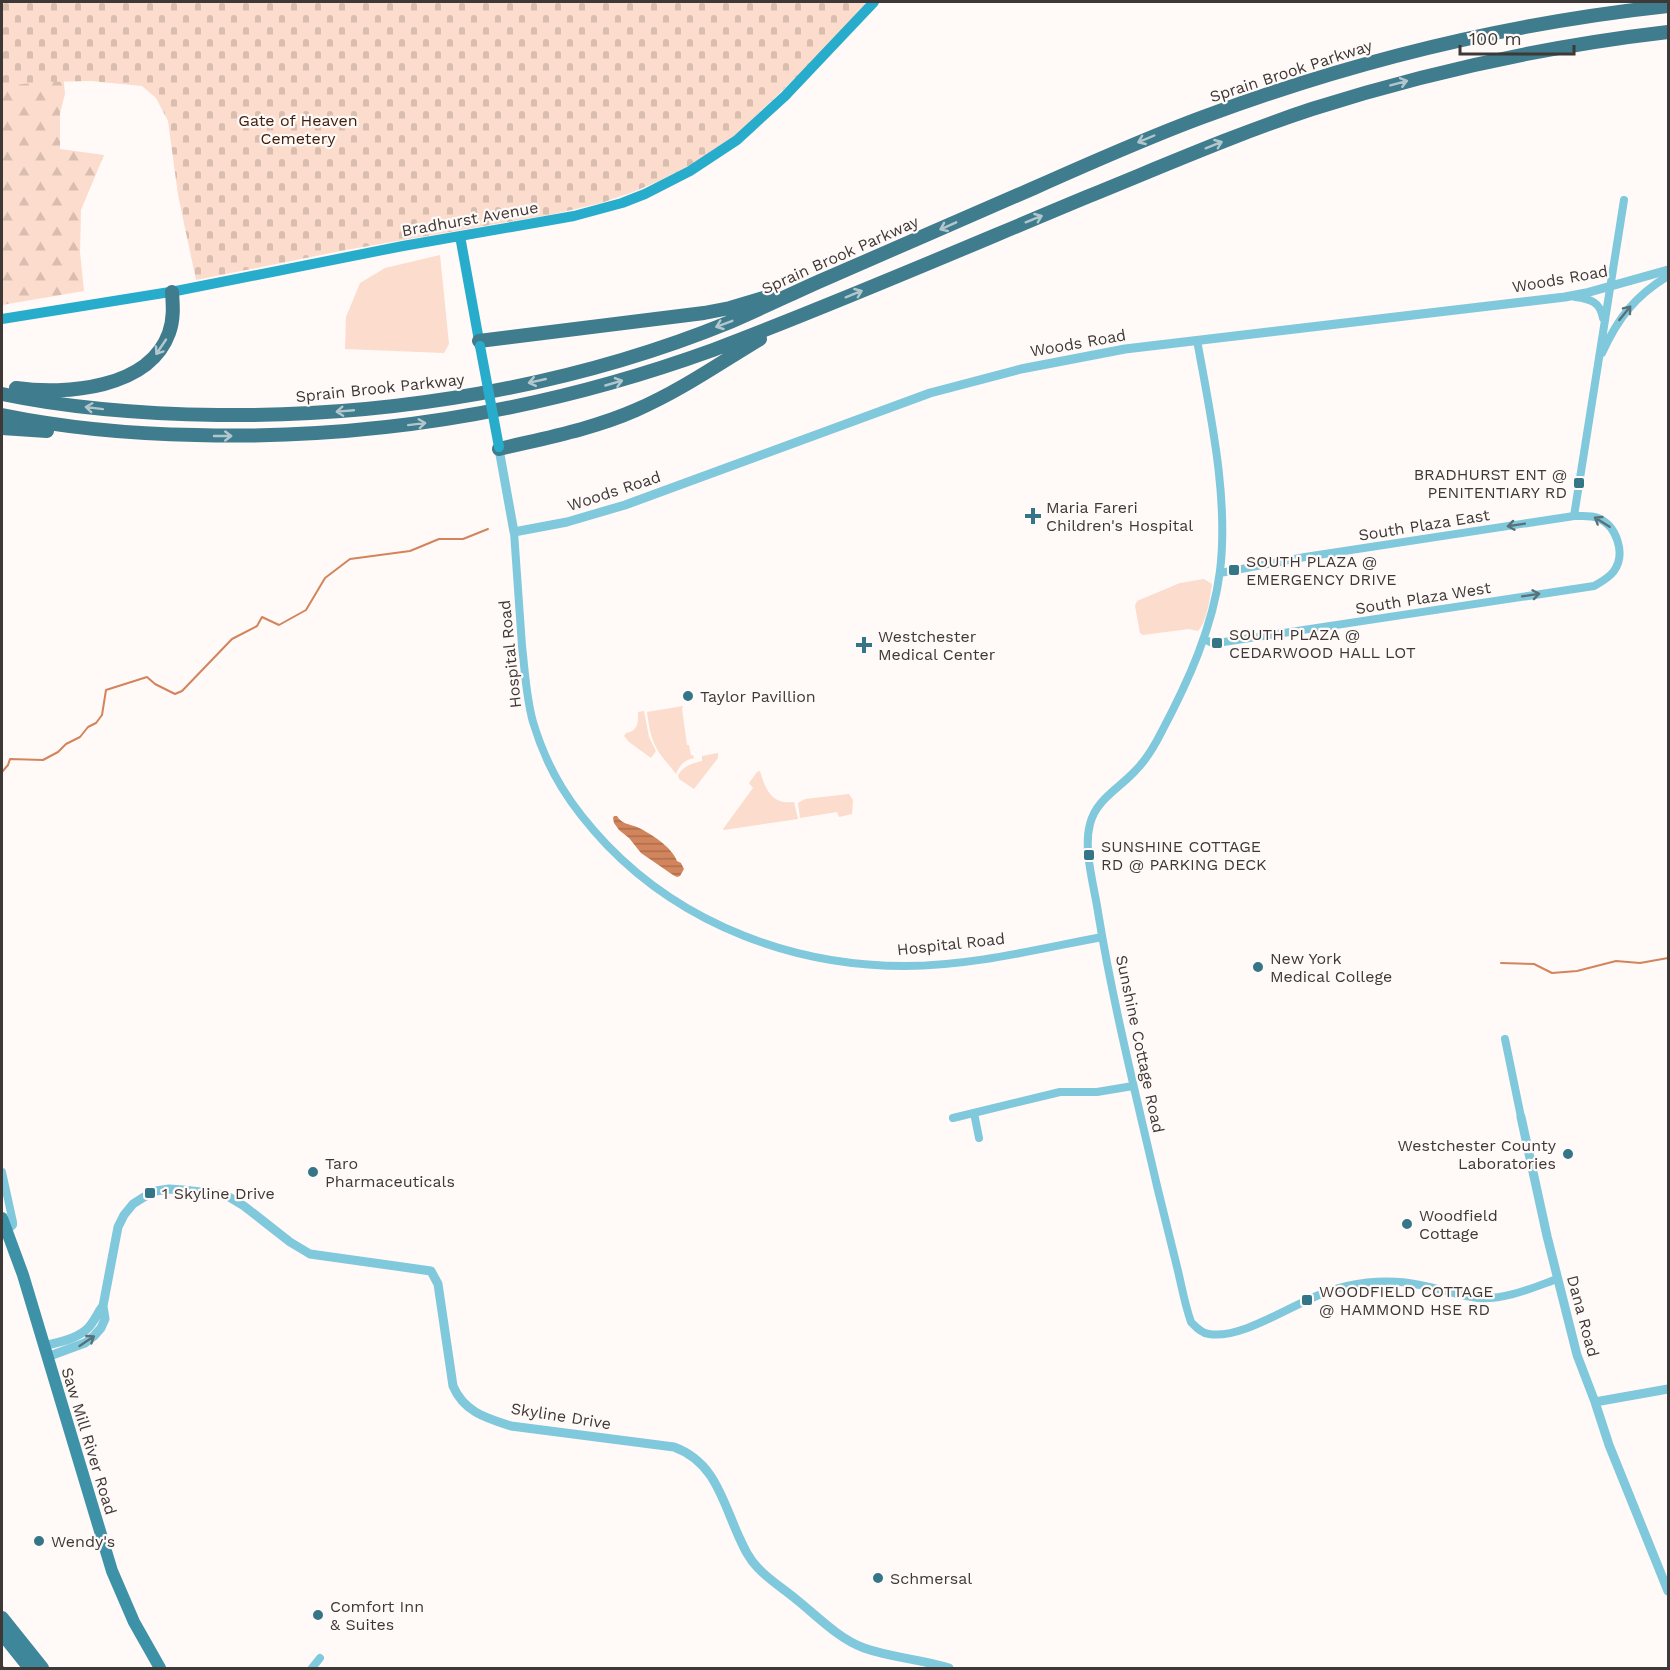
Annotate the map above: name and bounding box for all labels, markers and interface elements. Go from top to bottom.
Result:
scale bar [1460,18,1574,56]
text: 100 m [1469,28,1522,49]
street label: Sprain Brook Parkway [1207,36,1375,106]
one-way arrow [1389,77,1408,89]
park label: Gate of Heaven Cemetery [238,111,358,148]
one-way arrow [1137,134,1155,145]
one-way arrow [1204,139,1223,150]
street label: Bradhurst Avenue [400,198,540,240]
street label: Sprain Brook Parkway [759,211,922,298]
one-way arrow [1024,213,1042,224]
one-way arrow [939,221,957,232]
street label: Woods Road [1511,261,1609,297]
one-way arrow [844,288,862,299]
one-way arrow [1619,305,1632,321]
one-way arrow [715,319,734,330]
street label: Woods Road [1029,325,1127,361]
one-way arrow [155,339,167,355]
street label: Sprain Brook Parkway [295,370,466,406]
one-way arrow [528,376,548,387]
one-way arrow [604,377,623,388]
one-way arrow [84,402,104,413]
one-way arrow [335,405,355,416]
one-way arrow [407,418,426,429]
one-way arrow [212,430,232,442]
place label: BRADHURST ENT @ PENITENTIARY RD [1414,465,1567,502]
street label: Woods Road [565,467,663,515]
marker: BRADHURST ENT @ PENITENTIARY RD [1572,476,1586,490]
place label: Maria Fareri Children's Hospital [1046,498,1193,535]
street label: South Plaza East [1357,505,1491,545]
marker: Maria Fareri Children's Hospital [1024,507,1042,525]
one-way arrow [1594,516,1611,528]
one-way arrow [1507,519,1527,530]
place label: SOUTH PLAZA @ EMERGENCY DRIVE [1246,552,1396,589]
marker: SOUTH PLAZA @ EMERGENCY DRIVE [1227,563,1241,577]
street label: South Plaza West [1354,578,1492,618]
one-way arrow [1521,589,1541,600]
street label: Hospital Road [495,599,525,709]
place label: SOUTH PLAZA @ CEDARWOOD HALL LOT [1229,625,1416,662]
place label: Westchester Medical Center [878,627,996,664]
marker: Westchester Medical Center [855,636,873,654]
marker: SOUTH PLAZA @ CEDARWOOD HALL LOT [1210,636,1224,650]
place label: Taylor Pavillion [700,687,816,706]
marker: Taylor Pavillion [681,689,695,703]
place label: SUNSHINE COTTAGE RD @ PARKING DECK [1101,837,1267,874]
marker: SUNSHINE COTTAGE RD @ PARKING DECK [1082,848,1096,862]
street label: Hospital Road [896,929,1006,959]
place label: New York Medical College [1270,949,1392,986]
street label: Sunshine Cottage Road [1112,953,1168,1135]
marker: New York Medical College [1251,960,1265,974]
place label: Westchester County Laboratories [1398,1136,1557,1173]
marker: Westchester County Laboratories [1561,1147,1575,1161]
place label: Taro Pharmaceuticals [325,1154,455,1191]
marker: Taro Pharmaceuticals [306,1165,320,1179]
place label: 1 Skyline Drive [162,1184,275,1203]
marker: 1 Skyline Drive [143,1186,157,1200]
place label: Woodfield Cottage [1419,1206,1498,1243]
marker: Woodfield Cottage [1400,1217,1414,1231]
street label: Dana Road [1563,1273,1603,1359]
place label: WOODFIELD COTTAGE @ HAMMOND HSE RD [1319,1282,1493,1319]
marker: WOODFIELD COTTAGE @ HAMMOND HSE RD [1300,1293,1314,1307]
one-way arrow [78,1335,94,1347]
street label: Saw Mill River Road [58,1365,120,1517]
street label: Skyline Drive [510,1399,612,1433]
place label: Wendy's [51,1532,115,1551]
marker: Wendy's [32,1534,46,1548]
place label: Schmersal [890,1569,972,1588]
marker: Schmersal [871,1571,885,1585]
place label: Comfort Inn & Suites [330,1597,424,1634]
marker: Comfort Inn & Suites [311,1608,325,1622]

